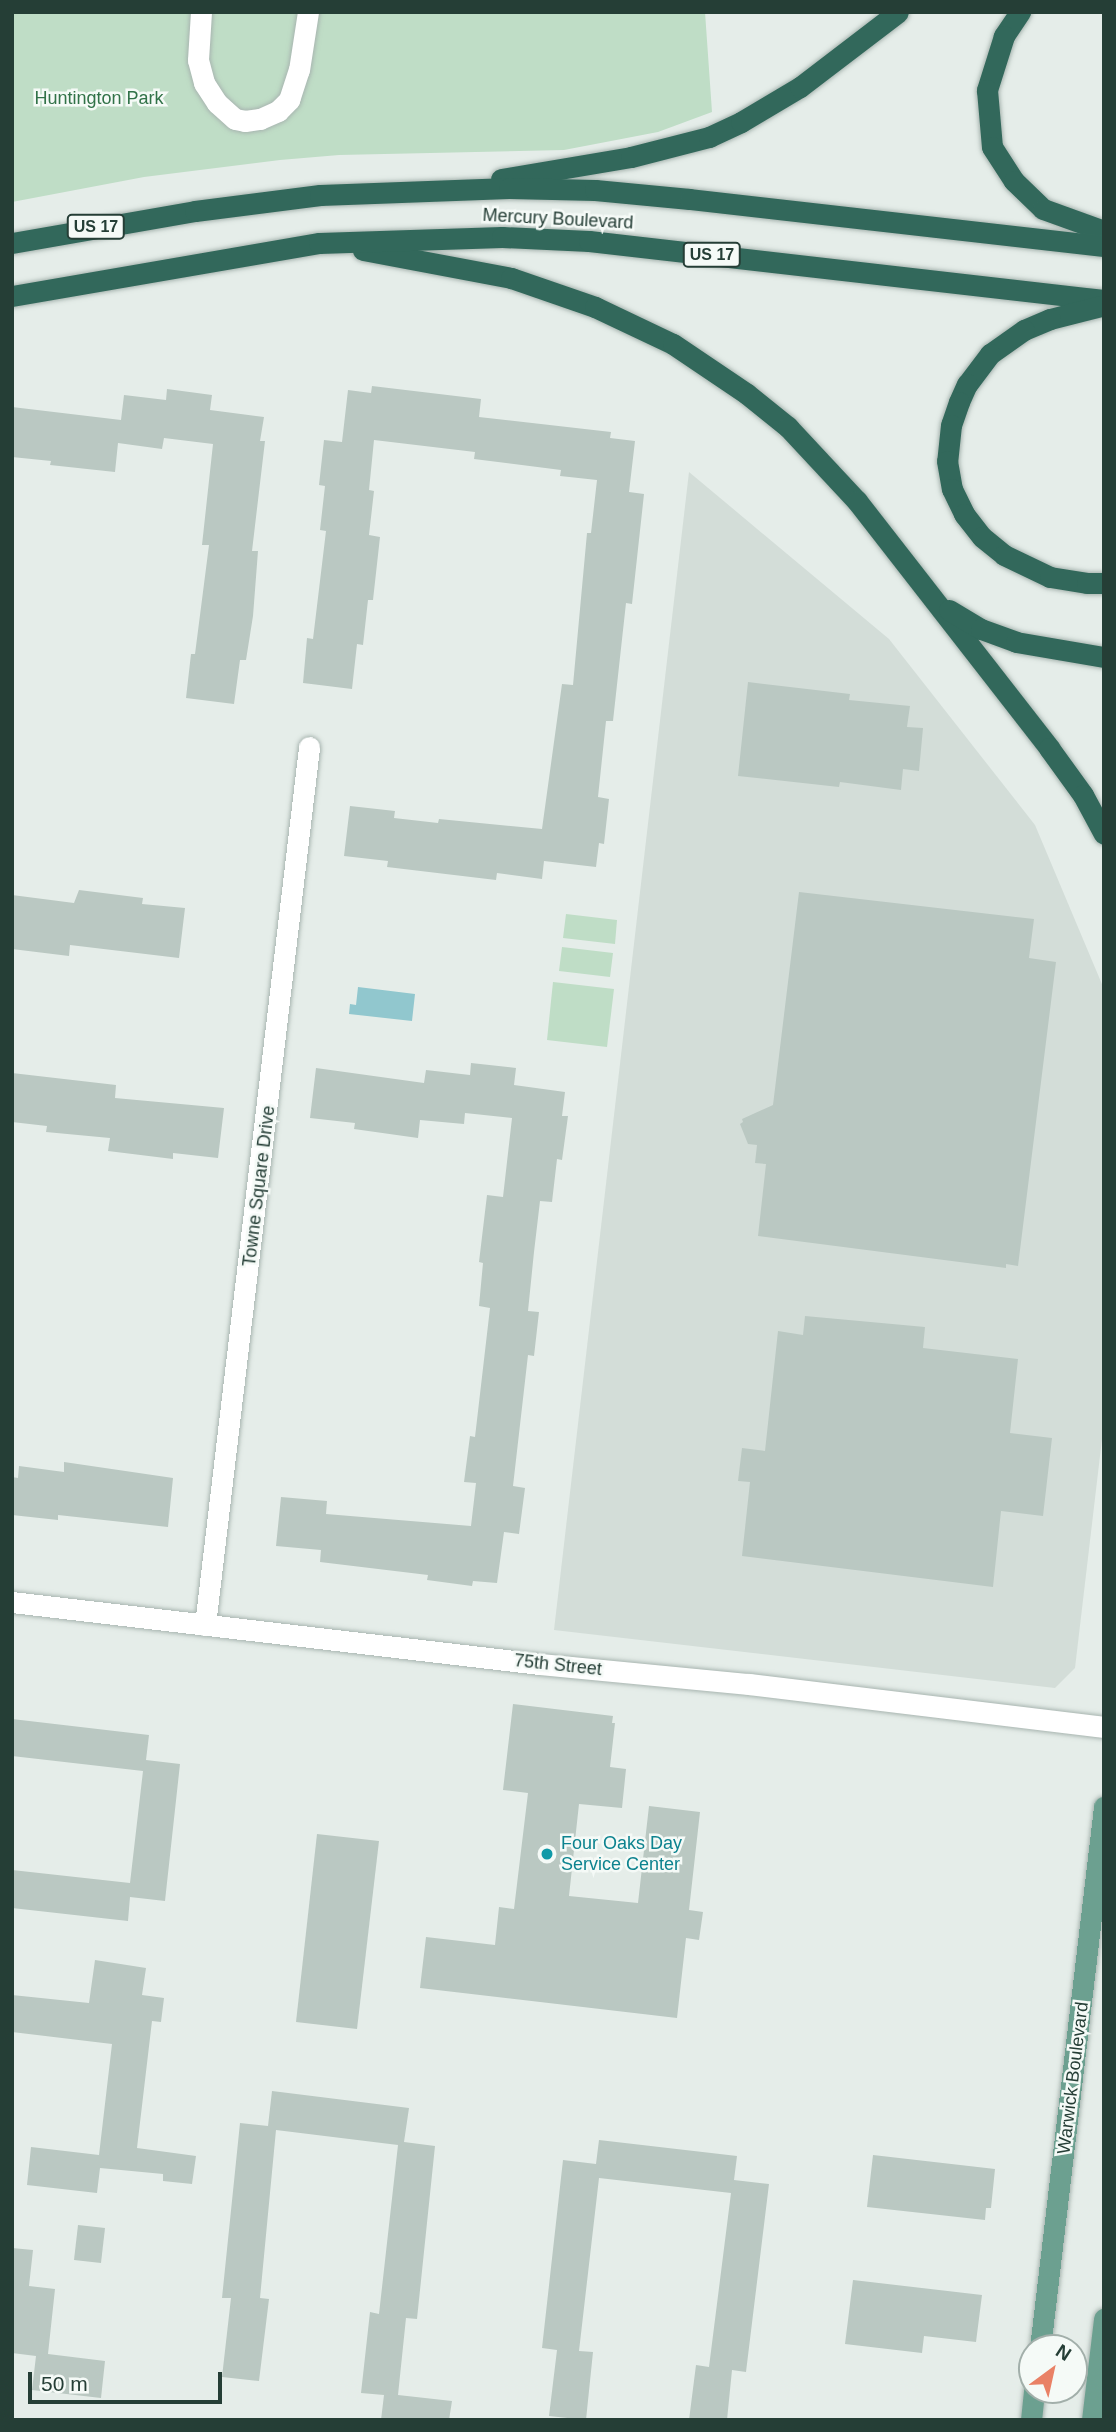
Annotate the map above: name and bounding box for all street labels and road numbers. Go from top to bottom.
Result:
street label: Mercury Boulevard [482,204,634,234]
road number: US 17 [66,215,126,240]
road number: US 17 [682,243,742,268]
street label: Towne Square Drive [238,1104,280,1268]
street label: 75th Street [513,1650,603,1680]
street label: Warwick Boulevard [1053,2001,1093,2155]

